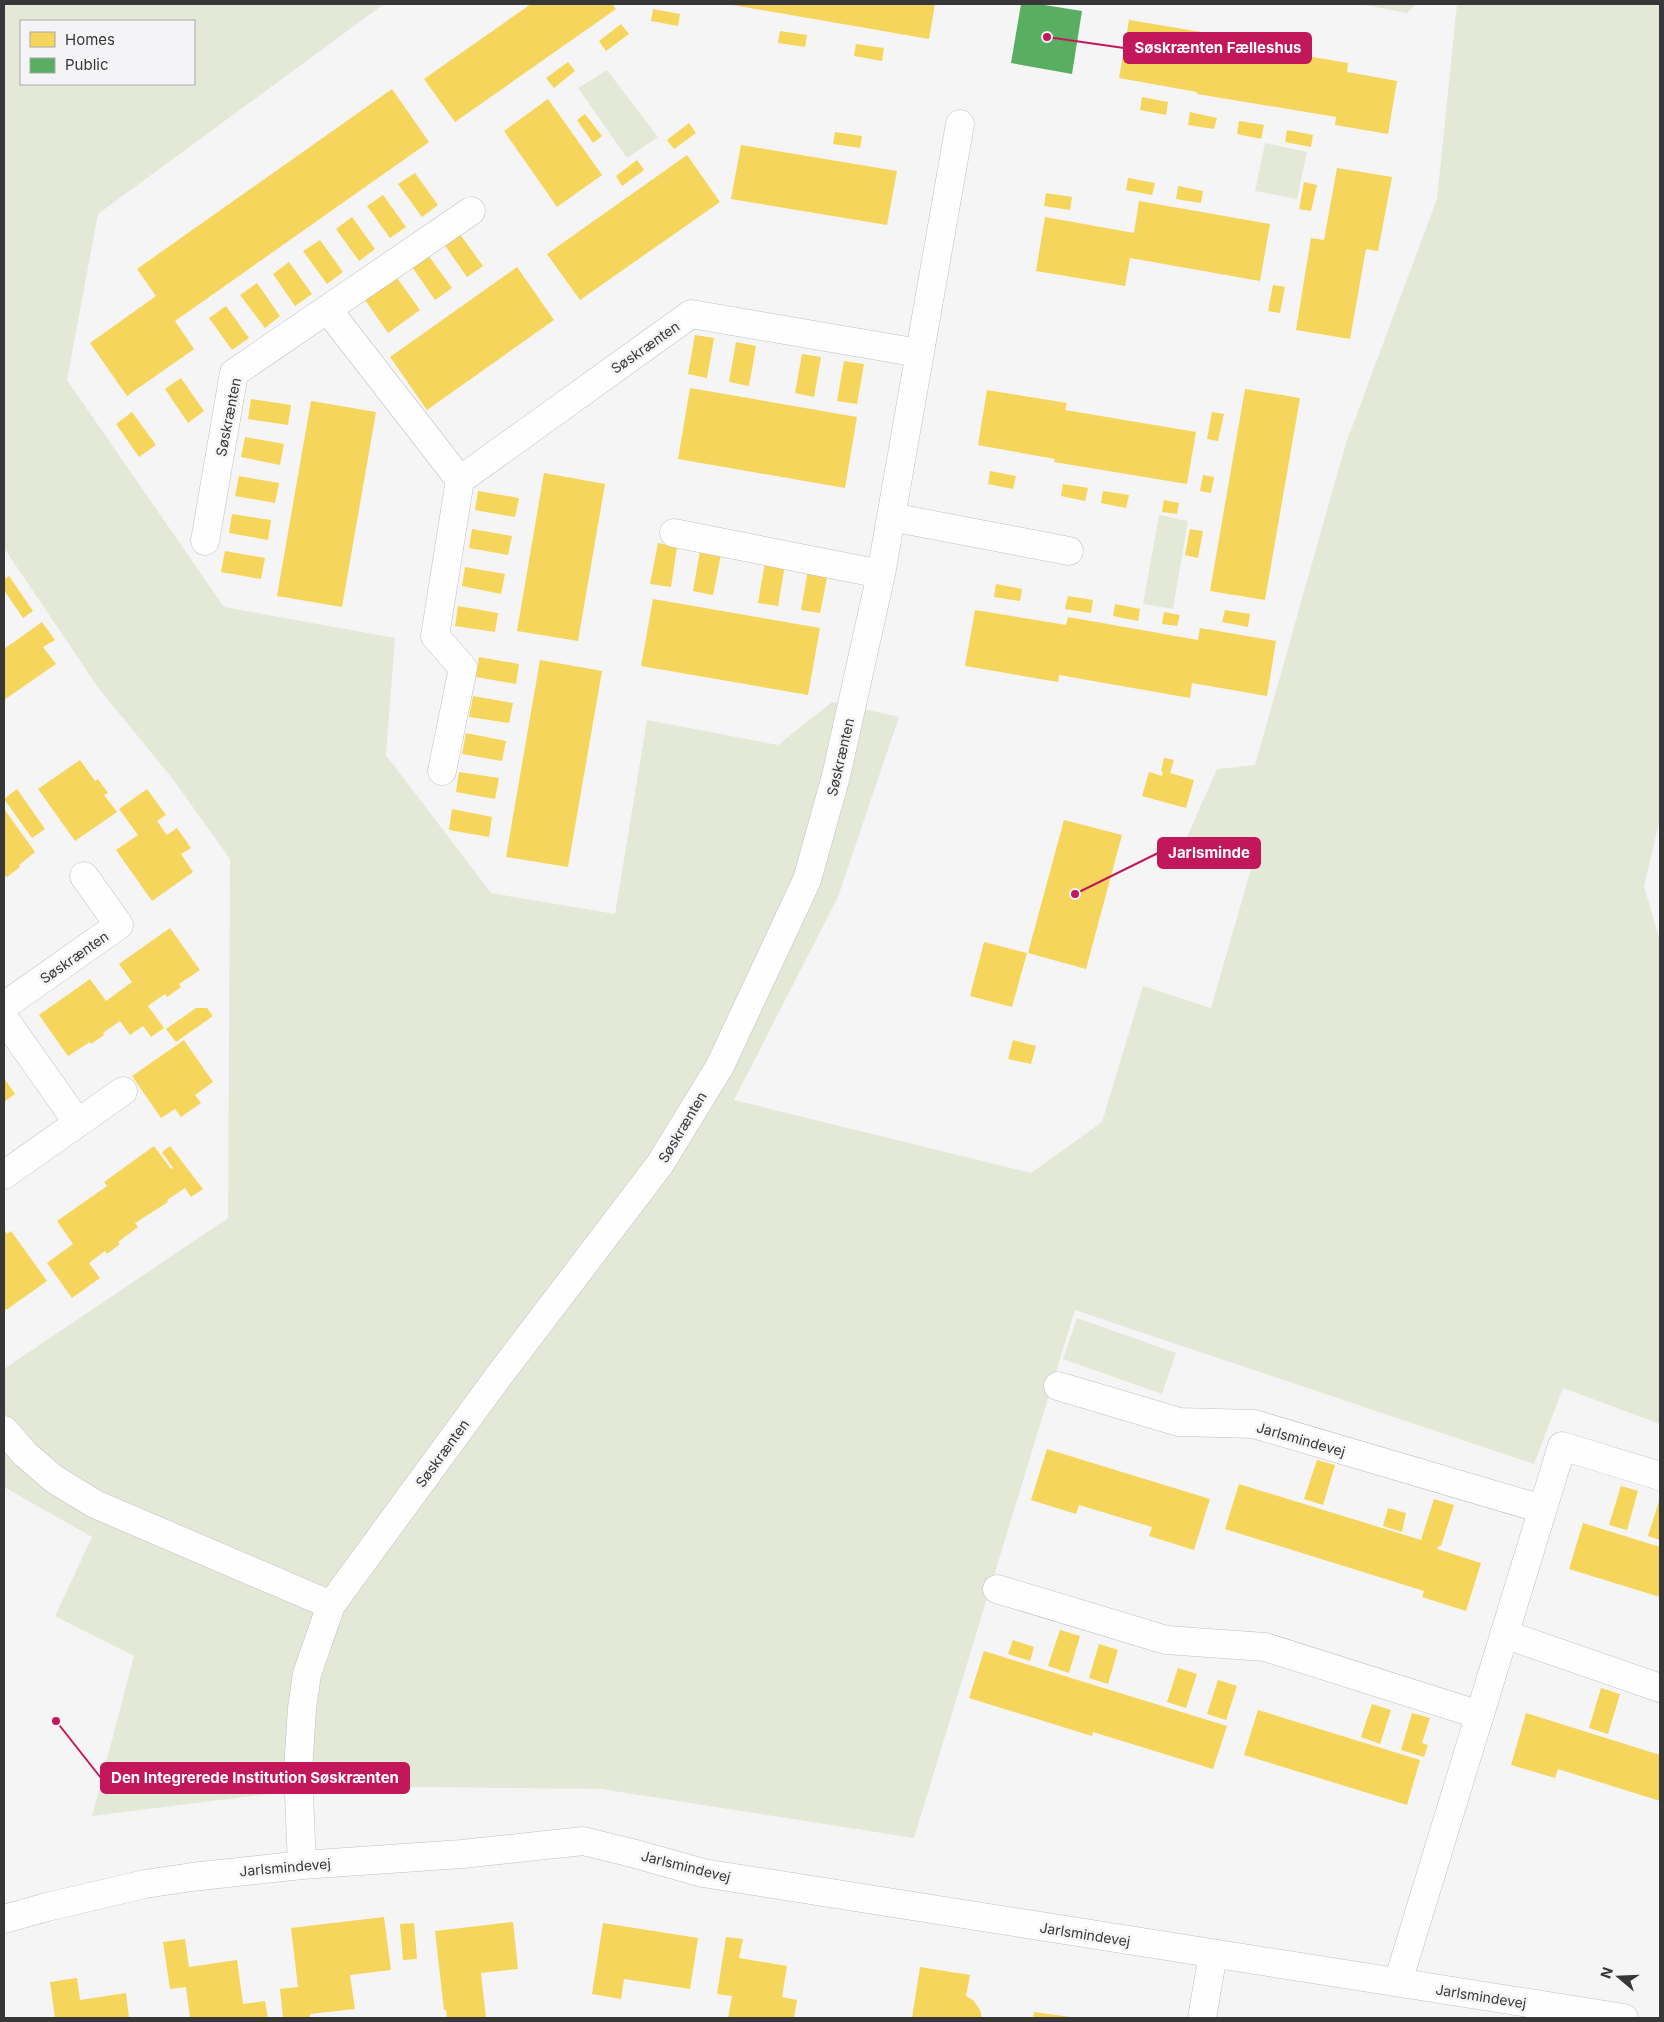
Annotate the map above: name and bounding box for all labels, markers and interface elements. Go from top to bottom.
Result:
legend [20,20,195,85]
text: Homes [65,30,115,49]
callout: Søskrænten Fælleshus [1124,33,1311,63]
text: Søskrænten Fælleshus [1135,38,1301,57]
text: Public [65,55,108,74]
street label: Søskrænten [607,317,683,377]
street label: Søskrænten [212,376,244,458]
street label: Søskrænten [823,716,857,798]
callout: Jarlsminde [1158,838,1260,868]
text: Jarlsminde [1168,843,1250,862]
street label: Søskrænten [36,927,112,987]
street label: Søskrænten [654,1088,710,1166]
street label: Søskrænten [412,1416,472,1490]
street label: Jarlsmindevej [1255,1418,1347,1460]
callout: Den Integrerede Institution Søskrænten [101,1763,409,1793]
text: Den Integrerede Institution Søskrænten [111,1768,399,1787]
street label: Jarlsmindevej [639,1847,733,1885]
street label: Jarlsmindevej [239,1855,331,1879]
street label: Jarlsmindevej [1038,1918,1132,1950]
north arrow [1594,1952,1644,2002]
text: N [1596,1965,1616,1980]
street label: Jarlsmindevej [1434,1980,1528,2012]

